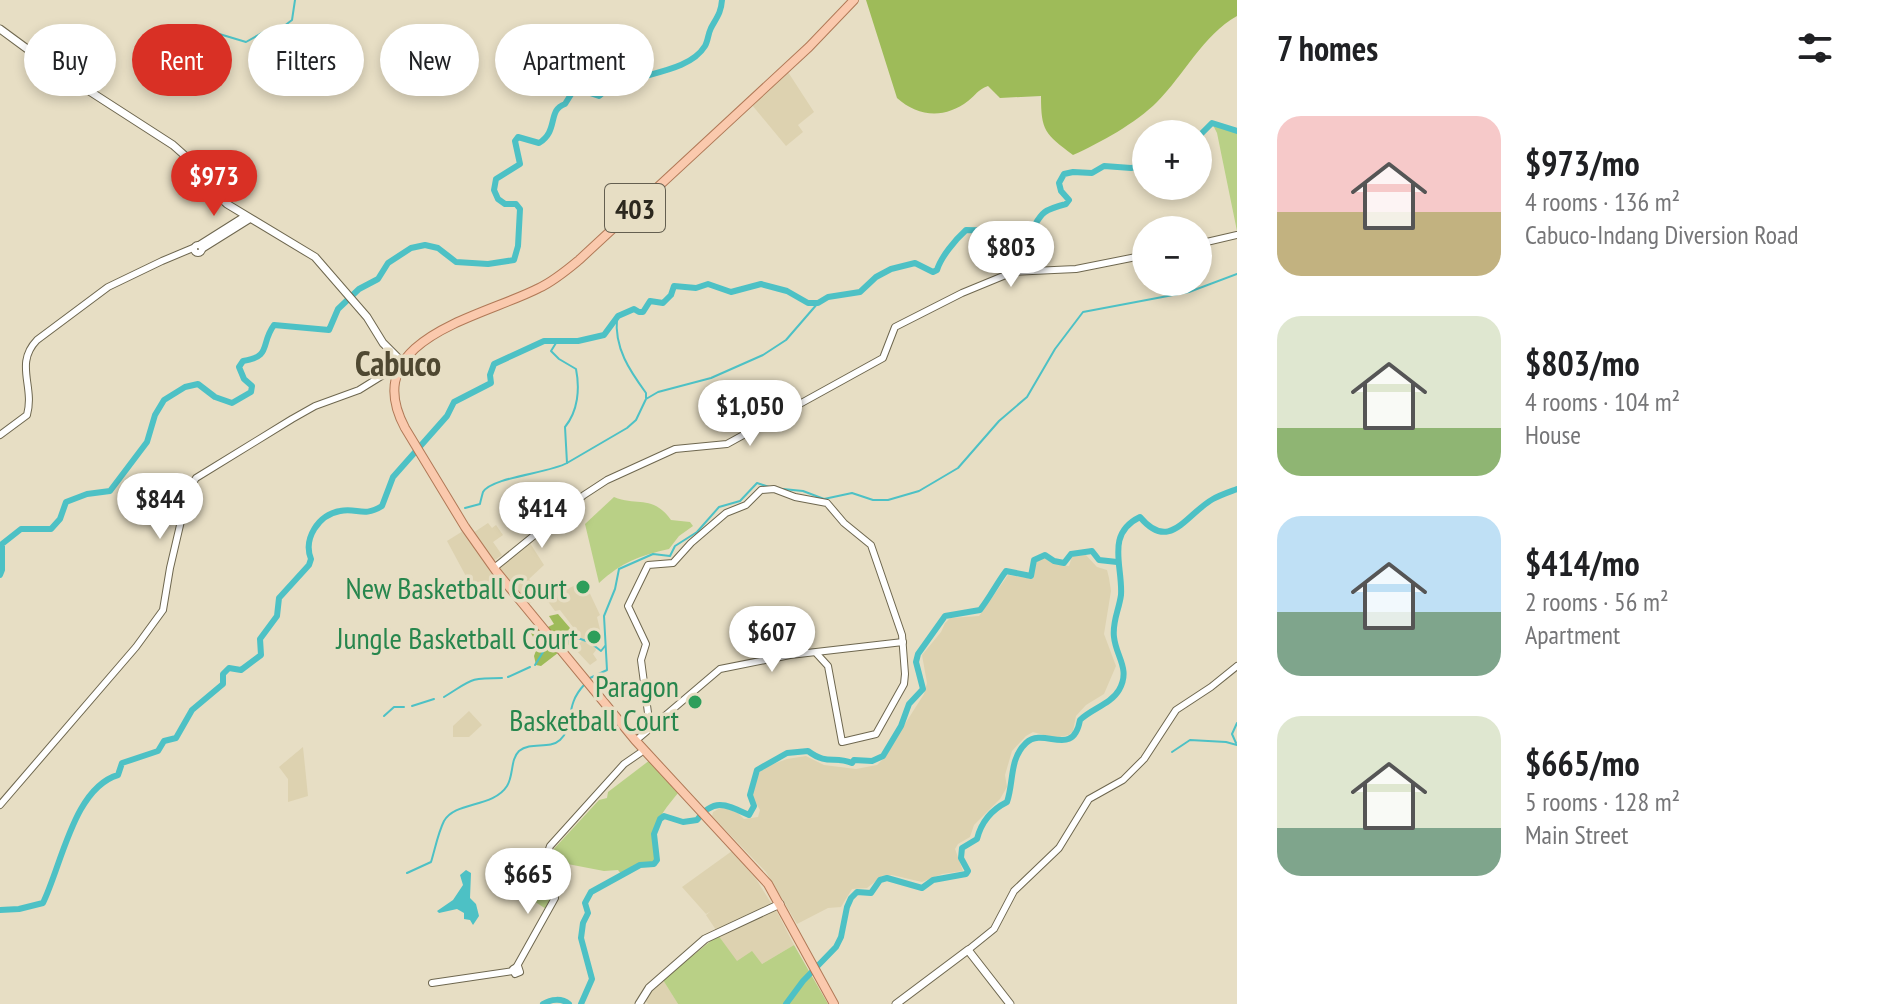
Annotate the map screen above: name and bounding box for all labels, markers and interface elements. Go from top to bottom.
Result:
chip: Buy [24,24,116,96]
chip: Rent [132,24,232,96]
chip: Filters [248,24,364,96]
chip: New [380,24,479,96]
chip: Apartment [495,24,654,96]
text: 7 homes [1277,26,1378,70]
icon: filters [1793,26,1837,70]
map controls [1132,120,1212,296]
button: + [1132,120,1212,200]
text: $973/mo [1525,141,1640,185]
icon: home [1341,148,1437,244]
pin: $973 [167,150,261,218]
text: $973 [189,159,239,192]
road number: 403 [605,184,665,232]
text: 4 rooms · 136 m² [1525,185,1680,218]
button: − [1132,216,1212,296]
text: Cabuco-Indang Diversion Road [1525,218,1799,251]
pin: $803 [964,221,1058,289]
text: $803 [986,230,1036,263]
district label: Cabuco [355,341,441,385]
text: $803/mo [1525,341,1640,385]
icon: home [1341,348,1437,444]
pin: $1,050 [685,380,815,448]
text: 4 rooms · 104 m² [1525,385,1680,418]
text: $1,050 [716,389,784,422]
text: House [1525,418,1581,451]
pin: $844 [113,473,207,541]
text: $844 [135,482,185,515]
pin: $414 [495,482,589,550]
text: $414 [517,491,567,524]
text: $414/mo [1525,541,1640,585]
icon: home [1341,548,1437,644]
place label: New Basketball Court [346,568,568,607]
marker: New Basketball Court [574,578,592,596]
text: 2 rooms · 56 m² [1525,585,1669,618]
pin: $607 [725,606,819,674]
text: $607 [747,615,797,648]
place label: Jungle Basketball Court [335,618,579,657]
text: Apartment [1525,618,1620,651]
marker: Jungle Basketball Court [585,628,603,646]
place label: Paragon Basketball Court [509,666,680,739]
marker: Paragon Basketball Court [686,693,704,711]
text: $665/mo [1525,741,1640,785]
icon: home [1341,748,1437,844]
text: 5 rooms · 128 m² [1525,785,1680,818]
text: Main Street [1525,818,1628,851]
pin: $665 [481,848,575,916]
text: $665 [503,857,553,890]

